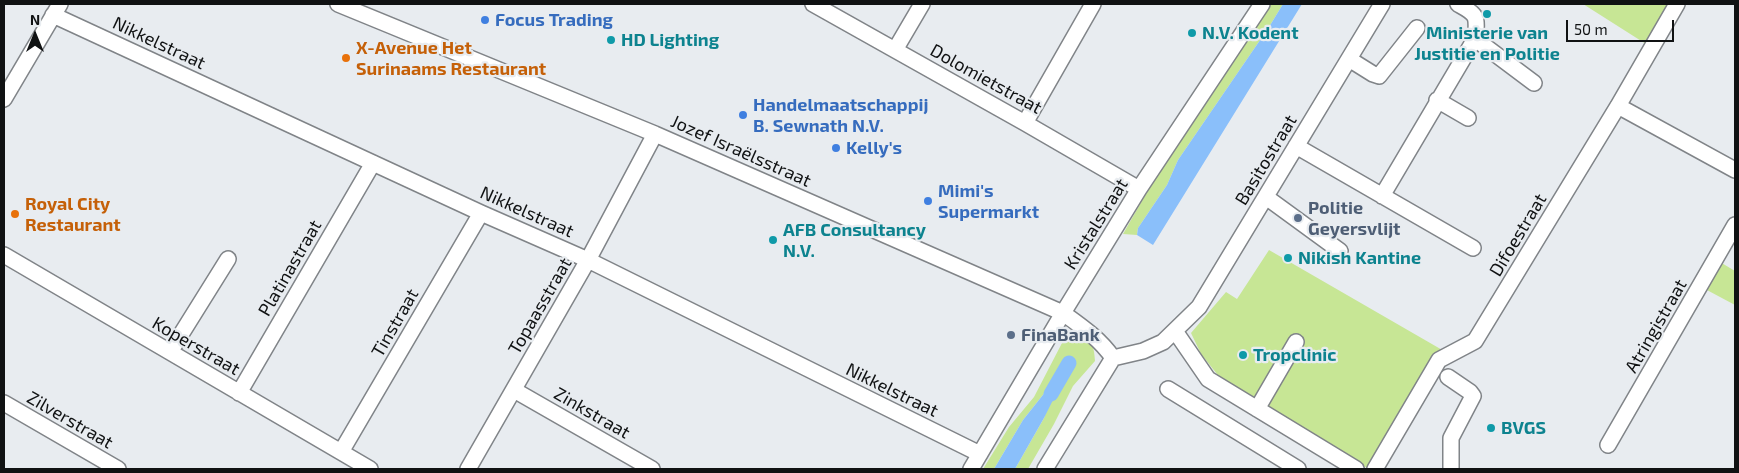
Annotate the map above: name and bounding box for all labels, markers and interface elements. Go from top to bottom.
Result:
marker: Ministerie van Justitie en Politie [1481,8,1493,20]
place label: Focus Trading [495,9,613,31]
north arrow [10,10,60,60]
scale bar [1569,10,1676,42]
text: N [30,11,40,28]
street label: Nikkelstraat [109,12,209,74]
marker: Focus Trading [479,14,491,26]
text: 50 m [1574,20,1608,38]
place label: N.V. Kodent [1202,22,1299,44]
place label: Ministerie van Justitie en Politie [1414,22,1560,64]
marker: N.V. Kodent [1186,27,1198,39]
place label: HD Lighting [621,29,719,51]
marker: HD Lighting [605,34,617,46]
place label: X-Avenue Het Surinaams Restaurant [356,37,546,80]
street label: Dolomietstraat [926,39,1046,119]
marker: X-Avenue Het Surinaams Restaurant [340,52,352,64]
place label: Handelmaatschappij B. Sewnath N.V. [753,94,928,136]
marker: Handelmaatschappij B. Sewnath N.V. [737,109,749,121]
street label: Jozef Israëlsstraat [668,110,814,192]
street label: Basitostraat [1231,111,1301,209]
place label: Kelly's [846,137,902,159]
marker: Kelly's [830,142,842,154]
street label: Kristalstraat [1059,174,1133,274]
place label: Mimi's Supermarkt [938,180,1039,222]
street label: Nikkelstraat [477,182,577,242]
street label: Difoestraat [1485,190,1551,280]
place label: Royal City Restaurant [25,193,121,235]
marker: Mimi's Supermarkt [922,195,934,207]
place label: Politie Geyersvlijt [1308,197,1400,240]
marker: Royal City Restaurant [9,208,21,220]
marker: Politie Geyersvlijt [1292,212,1304,224]
street label: Platinastraat [254,216,326,320]
place label: AFB Consultancy N.V. [783,219,926,262]
marker: AFB Consultancy N.V. [767,234,779,246]
place label: Nikish Kantine [1298,247,1421,269]
marker: Nikish Kantine [1282,252,1294,264]
street label: Topaasstraat [504,254,576,358]
street label: Atringistraat [1621,275,1691,377]
street label: Tinstraat [367,285,423,361]
street label: Koperstraat [148,312,244,380]
place label: FinaBank [1021,324,1100,346]
marker: FinaBank [1005,329,1017,341]
place label: Tropclinic [1253,344,1336,366]
marker: Tropclinic [1237,349,1249,361]
street label: Nikkelstraat [842,358,942,422]
street label: Zinkstraat [550,383,634,443]
street label: Zilverstraat [23,387,117,453]
place label: BVGS [1501,417,1546,439]
marker: BVGS [1485,422,1497,434]

